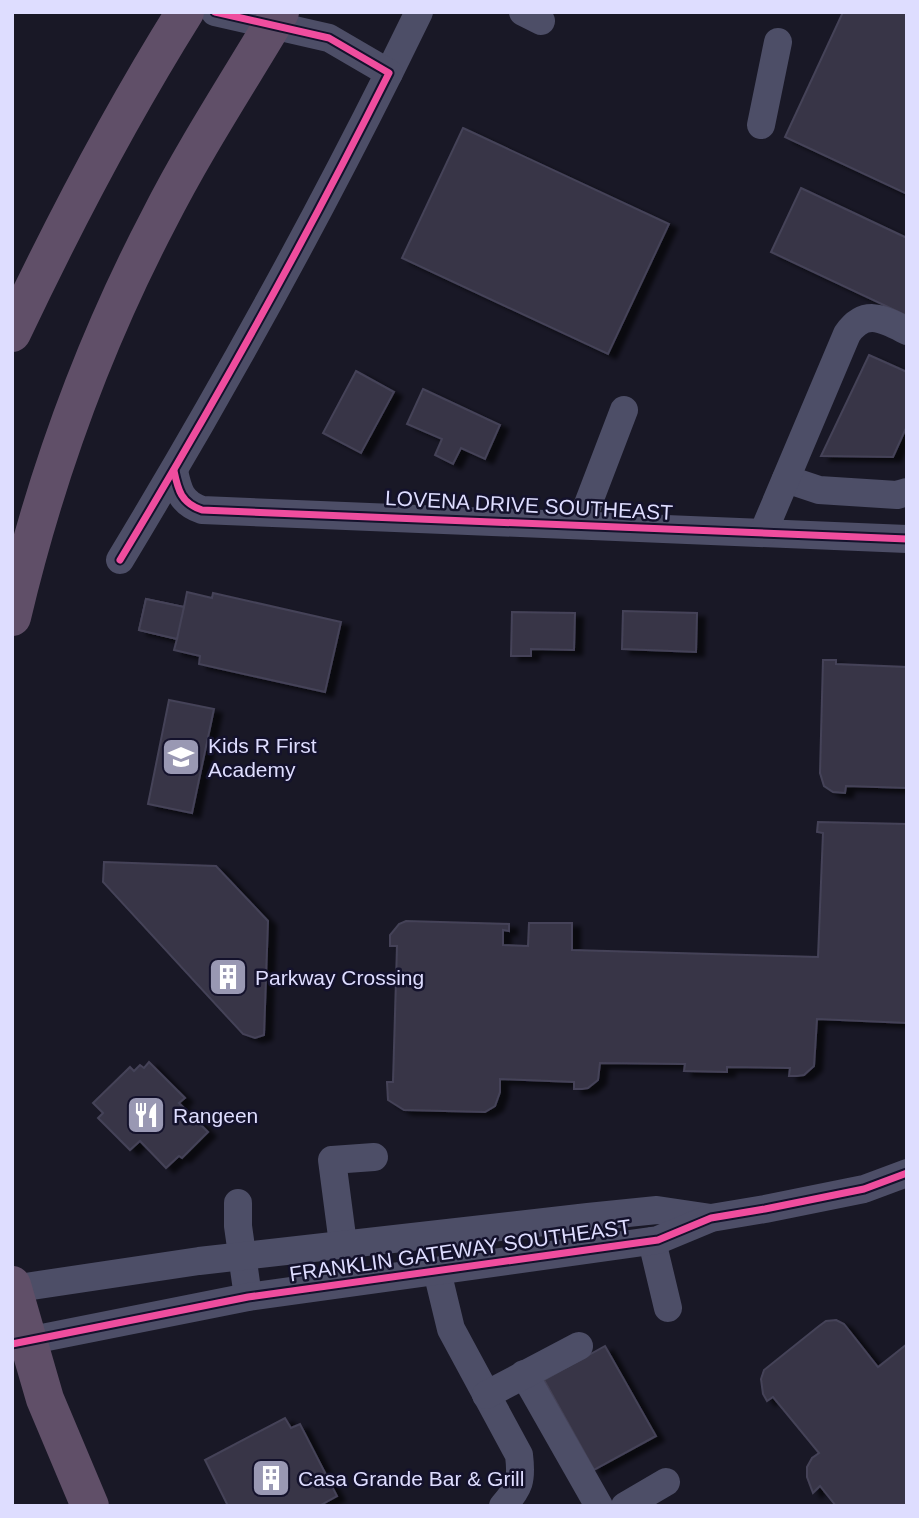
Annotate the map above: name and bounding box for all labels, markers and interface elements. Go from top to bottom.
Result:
street label: LOVENA DRIVE SOUTHEAST [384,486,674,524]
place label: Kids R First Academy [208,734,317,781]
school or university icon: Kids R First Academy [160,736,202,778]
building icon: Parkway Crossing [207,956,249,998]
place label: Parkway Crossing [255,966,424,989]
restaurant icon: Rangeen [125,1094,167,1136]
place label: Rangeen [173,1104,258,1127]
street label: FRANKLIN GATEWAY SOUTHEAST [288,1215,632,1285]
building icon: Casa Grande Bar & Grill [250,1457,292,1499]
place label: Casa Grande Bar & Grill [298,1467,524,1490]

